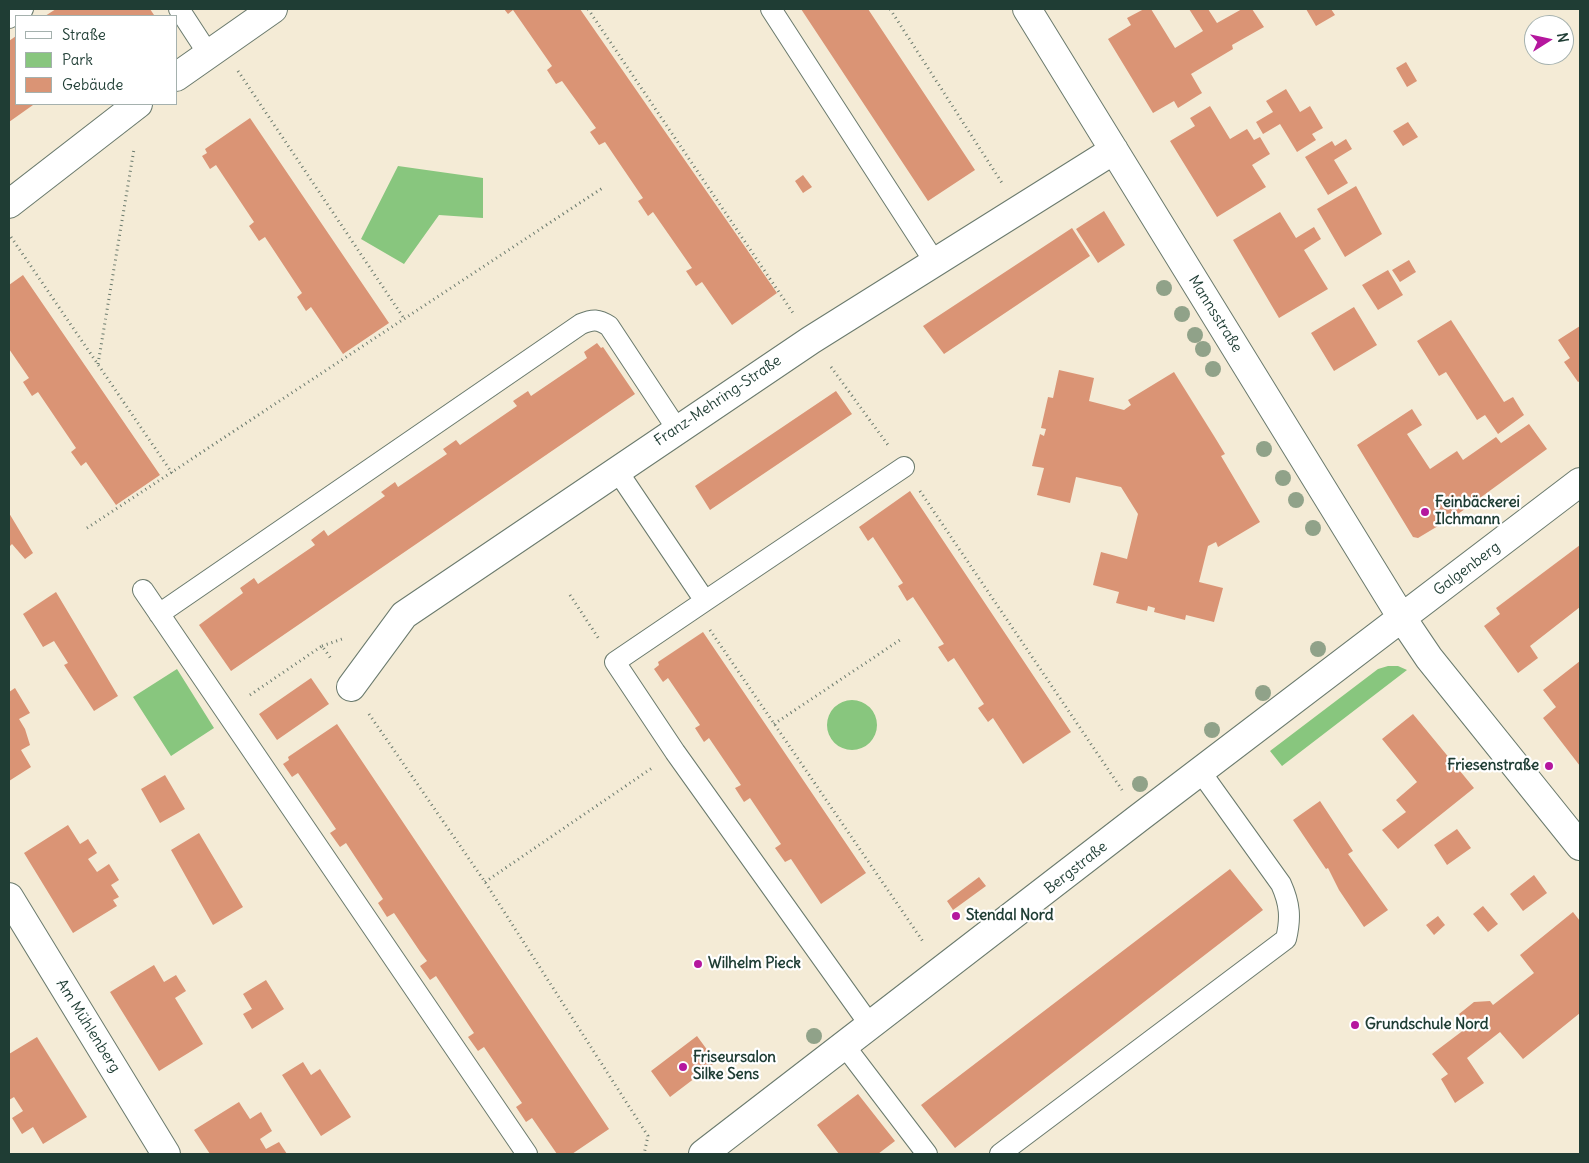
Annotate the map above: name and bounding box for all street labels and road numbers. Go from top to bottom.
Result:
street label: Mannsstraße [1184,272,1246,356]
street label: Franz-Mehring-Straße [651,352,785,450]
street label: Galgenberg [1430,538,1504,600]
street label: Bergstraße [1041,838,1111,898]
street label: Am Mühlenberg [52,976,124,1076]

